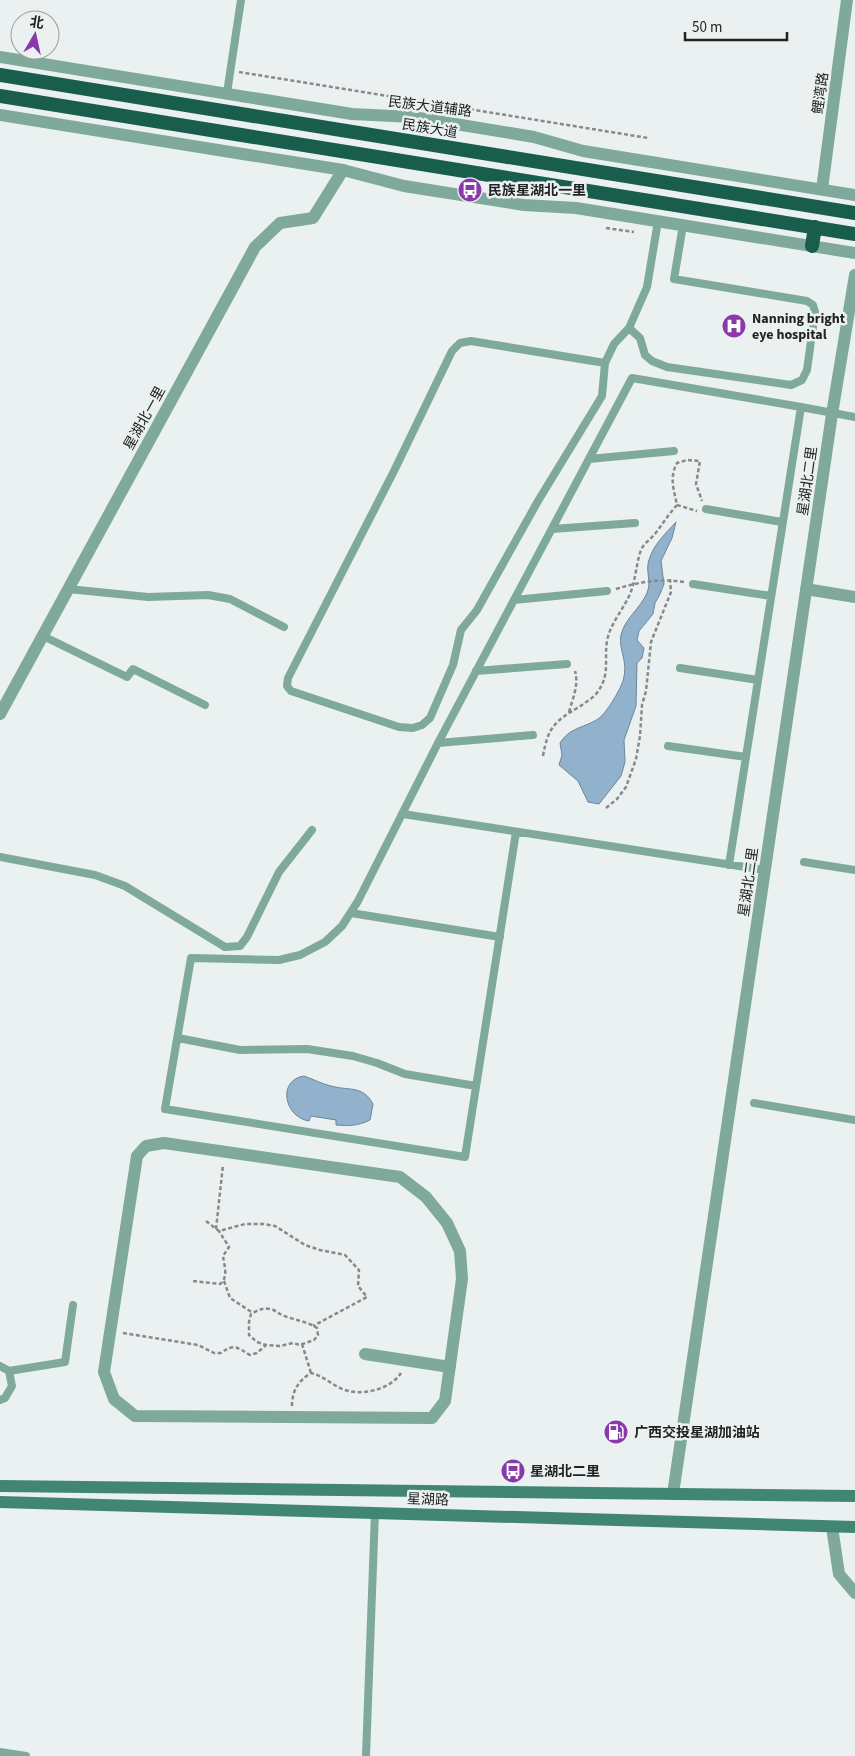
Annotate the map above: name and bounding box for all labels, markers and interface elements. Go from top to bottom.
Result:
north arrow [10,10,60,60]
scale bar [685,10,788,42]
text: 北 [28,12,45,34]
text: 50 m [692,17,722,38]
street label: 鲤湾路 [808,71,834,115]
street label: 民族大道辅路 [387,92,473,122]
street label: 民族大道 [401,115,459,143]
bus stop icon: 民族星湖北一里 [457,177,483,203]
place label: 民族星湖北一里 [488,181,586,201]
place label: Nanning bright eye hospital [752,309,846,345]
hospital icon: Nanning bright eye hospital [721,313,747,339]
street label: 星湖北一里 [119,383,171,454]
street label: 星湖北二里 [793,445,823,517]
street label: 星湖北二里 [734,846,764,918]
fuel station icon: 广西交投星湖加油站 [603,1419,629,1445]
place label: 广西交投星湖加油站 [634,1423,760,1443]
bus stop icon: 星湖北二里 [500,1458,526,1484]
place label: 星湖北二里 [530,1462,600,1482]
street label: 星湖路 [407,1489,449,1511]

